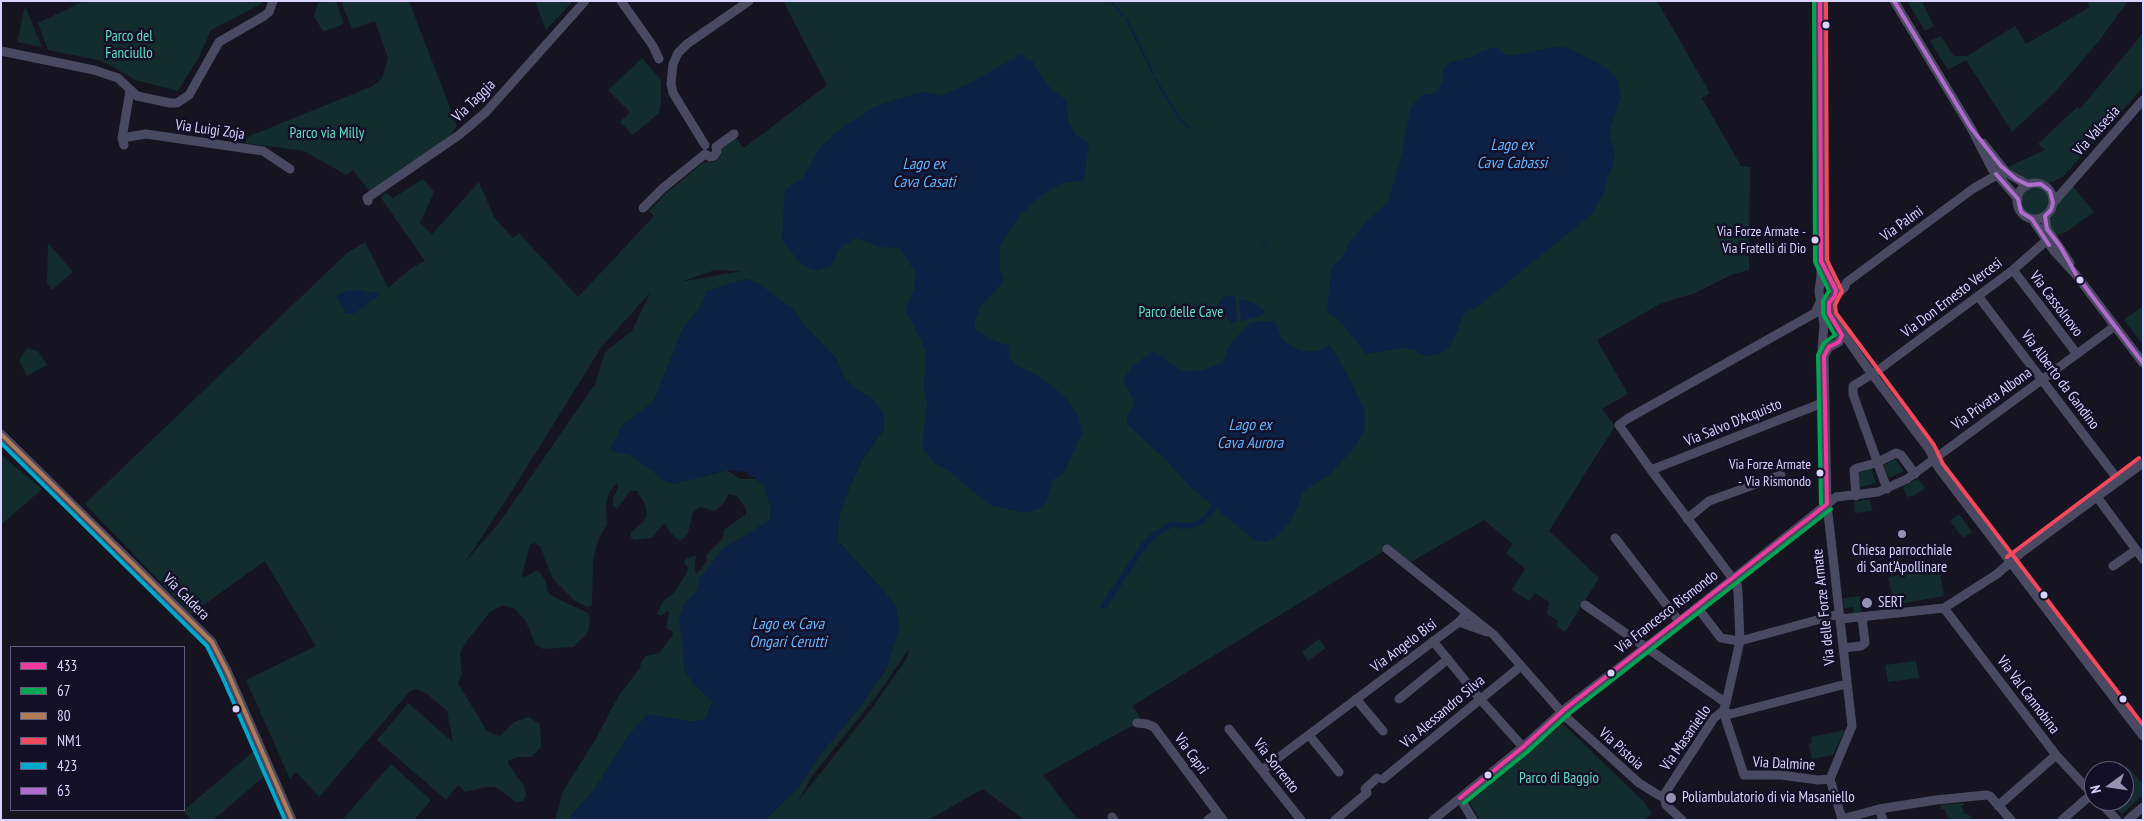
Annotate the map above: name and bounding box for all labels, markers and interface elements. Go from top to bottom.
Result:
unlabelled marker [1821,20,1831,30]
park label: Parco del Fanciullo [105,28,153,63]
street label: Via Taggia [449,76,499,126]
street label: Via Valsesia [2070,102,2124,160]
street label: Via Luigi Zoja [174,116,246,144]
park label: Parco via Milly [290,125,364,143]
water label: Lago ex Cava Cabassi [1477,135,1547,173]
water label: Lago ex Cava Casati [893,154,955,192]
street label: Via Palmi [1877,203,1927,245]
place label: Via Forze Armate - Via Fratelli di Dio [1717,224,1806,256]
marker: Via Forze Armate - Via Fratelli di Dio [1810,235,1820,245]
street label: Via Don Ernesto Vercesi [1898,254,2006,342]
street label: Via Cassolnovo [2026,268,2086,340]
unlabelled marker [2075,275,2085,285]
park label: Parco delle Cave [1139,304,1223,322]
street label: Via Alberto da Gandino [2017,327,2103,433]
street label: Via Privata Albona [1949,364,2035,434]
street label: Via Salvo D'Acquisto [1682,395,1784,451]
water label: Lago ex Cava Aurora [1217,415,1283,453]
place label: Via Forze Armate - Via Rismondo [1729,457,1811,490]
marker: Via Forze Armate - Via Rismondo [1815,468,1825,478]
marker: Chiesa parrocchiale di Sant'Apollinare [1896,528,1908,540]
place label: Chiesa parrocchiale di Sant'Apollinare [1852,542,1952,577]
street label: Via delle Forze Armate [1809,548,1839,666]
street label: Via Francesco Rismondo [1612,567,1722,657]
street label: Via Caldera [159,570,213,624]
unlabelled marker [2039,590,2049,600]
place label: SERT [1878,594,1904,612]
marker: SERT [1860,596,1874,610]
water label: Lago ex Cava Ongari Cerutti [749,614,827,652]
street label: Via Angelo Bisi [1368,615,1440,677]
legend [10,646,185,811]
street label: Via Val Cannobina [1993,652,2063,738]
text: 433 [57,656,77,675]
unlabelled marker [1606,668,1616,678]
street label: Via Alessandro Silva [1397,672,1489,752]
text: 67 [57,681,71,700]
unlabelled marker [2118,694,2128,704]
street label: Via Masaniello [1657,702,1715,774]
unlabelled marker [231,704,241,714]
text: 80 [57,706,71,725]
street label: Via Pistoia [1595,724,1647,774]
street label: Via Capri [1170,730,1212,778]
text: NM1 [57,731,81,750]
street label: Via Sorrento [1249,735,1303,797]
street label: Via Dalmine [1752,753,1816,775]
text: 423 [57,756,77,775]
north arrow [2084,761,2134,811]
unlabelled marker [1483,770,1493,780]
park label: Parco di Baggio [1519,770,1599,788]
text: 63 [57,781,71,800]
text: N [2086,784,2105,795]
place label: Poliambulatorio di via Masaniello [1682,789,1855,807]
marker: Poliambulatorio di via Masaniello [1664,791,1678,805]

